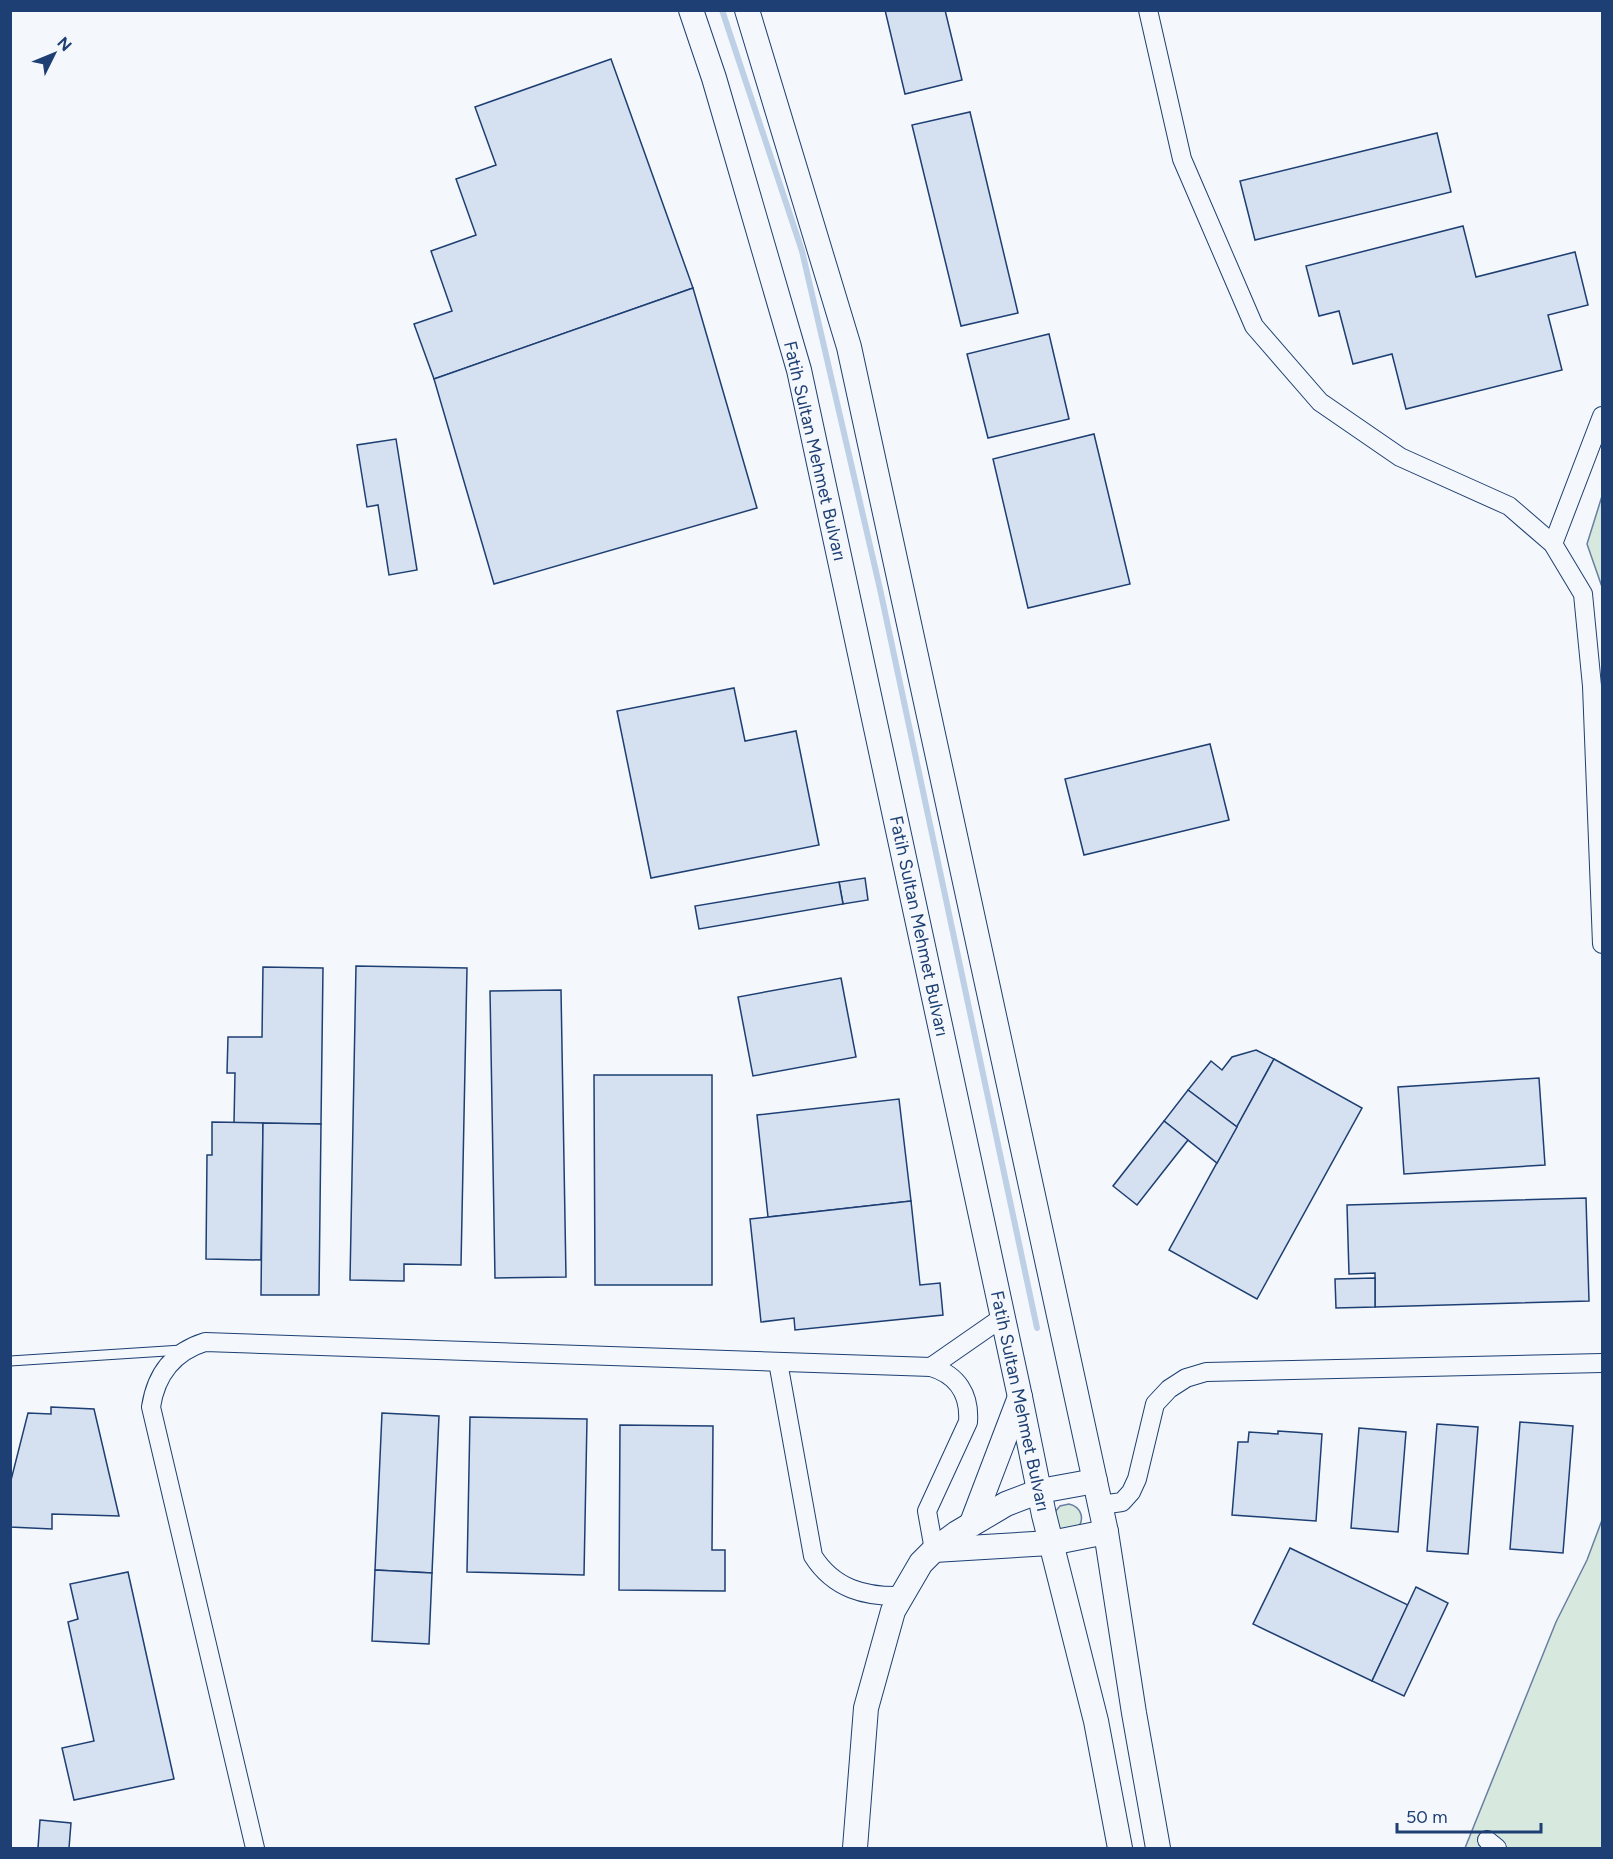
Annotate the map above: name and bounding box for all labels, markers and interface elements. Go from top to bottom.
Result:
north arrow [24,24,84,84]
text: N [53,33,76,55]
street label: Fatih Sultan Mehmet Bulvarı [779,339,851,563]
street label: Fatih Sultan Mehmet Bulvarı [885,814,953,1038]
street label: Fatih Sultan Mehmet Bulvarı [986,1289,1054,1513]
scale bar [1397,1796,1541,1834]
text: 50 m [1406,1806,1448,1828]

